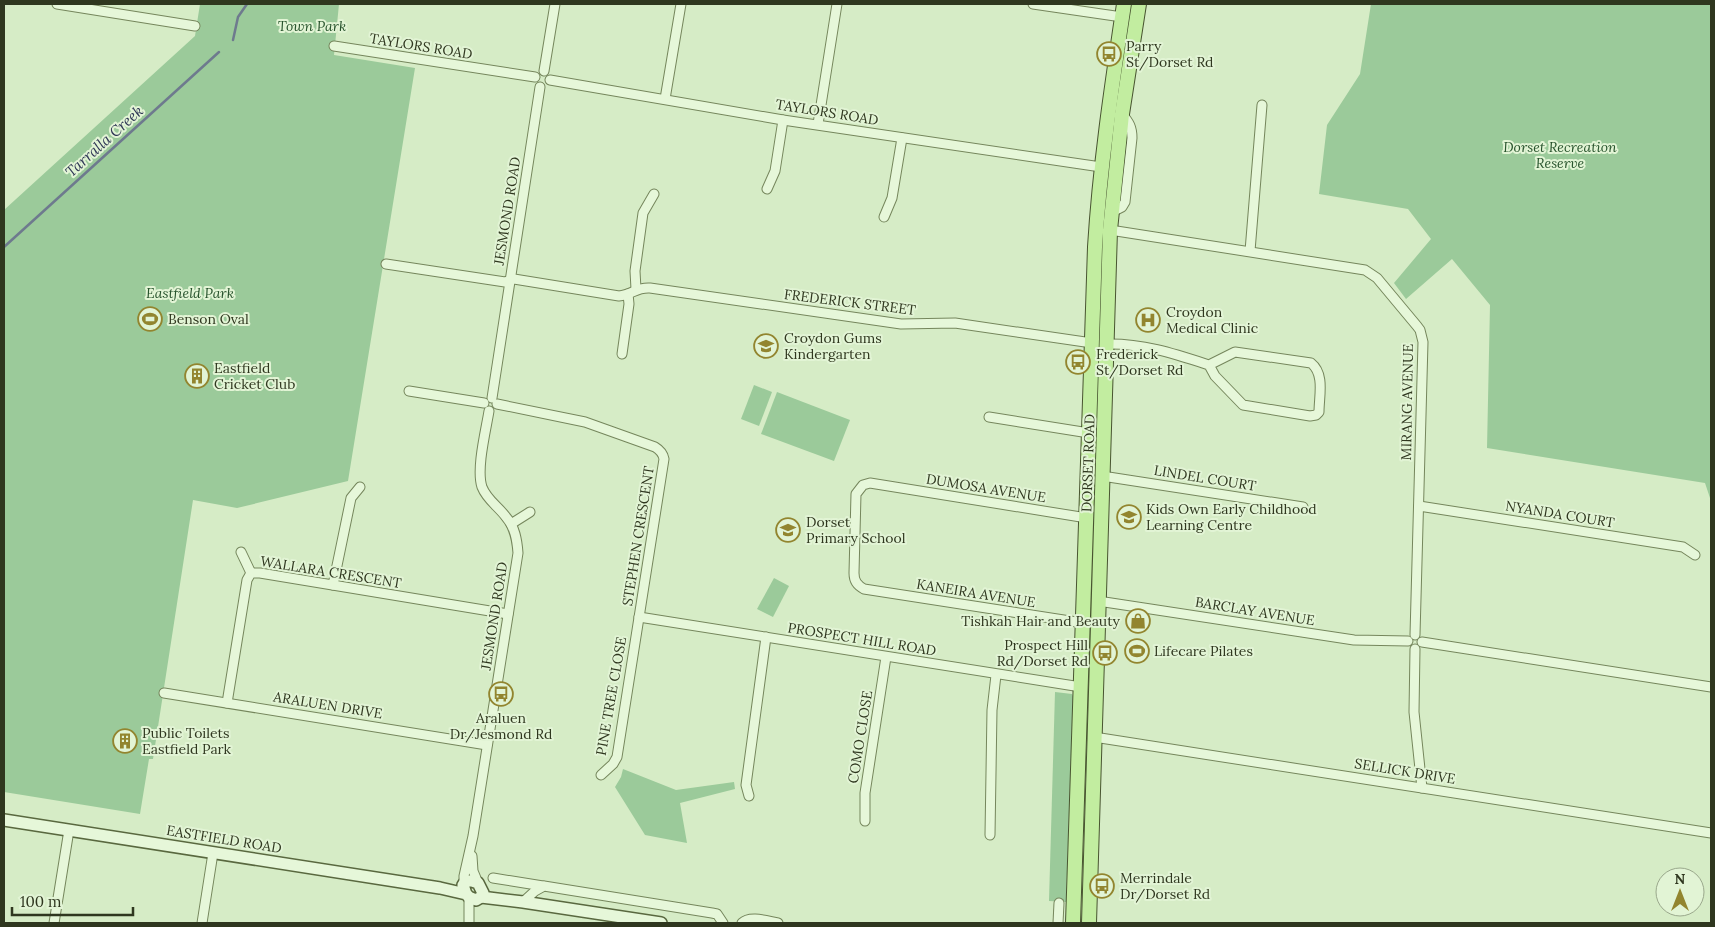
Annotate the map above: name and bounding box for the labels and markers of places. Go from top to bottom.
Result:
place label: Parry St/Dorset Rd [1126,37,1213,71]
bus stop icon: Parry St/Dorset Rd [1096,41,1122,67]
place label: Croydon Medical Clinic [1166,303,1258,337]
sports icon: Benson Oval [137,306,163,332]
hospital icon: Croydon Medical Clinic [1135,307,1161,333]
place label: Benson Oval [168,310,249,328]
place label: Croydon Gums Kindergarten [784,329,882,363]
school or university icon: Croydon Gums Kindergarten [753,333,779,359]
place label: Frederick St/Dorset Rd [1096,345,1183,379]
bus stop icon: Frederick St/Dorset Rd [1065,349,1091,375]
place label: Eastfield Cricket Club [214,359,295,393]
building icon: Eastfield Cricket Club [184,363,210,389]
place label: Kids Own Early Childhood Learning Centre [1146,500,1317,534]
school or university icon: Kids Own Early Childhood Learning Centre [1116,504,1142,530]
place label: Dorset Primary School [806,513,906,547]
school or university icon: Dorset Primary School [775,517,801,543]
shop icon: Tishkah Hair and Beauty [1125,608,1151,634]
place label: Tishkah Hair and Beauty [961,612,1121,630]
place label: Prospect Hill Rd/Dorset Rd [997,636,1088,670]
sports icon: Lifecare Pilates [1124,638,1150,664]
bus stop icon: Prospect Hill Rd/Dorset Rd [1092,640,1118,666]
place label: Lifecare Pilates [1154,642,1253,660]
bus stop icon: Araluen Dr/Jesmond Rd [488,681,514,707]
place label: Araluen Dr/Jesmond Rd [450,709,552,743]
place label: Public Toilets Eastfield Park [142,724,232,758]
building icon: Public Toilets Eastfield Park [112,728,138,754]
place label: Merrindale Dr/Dorset Rd [1120,869,1210,903]
bus stop icon: Merrindale Dr/Dorset Rd [1089,873,1115,899]

